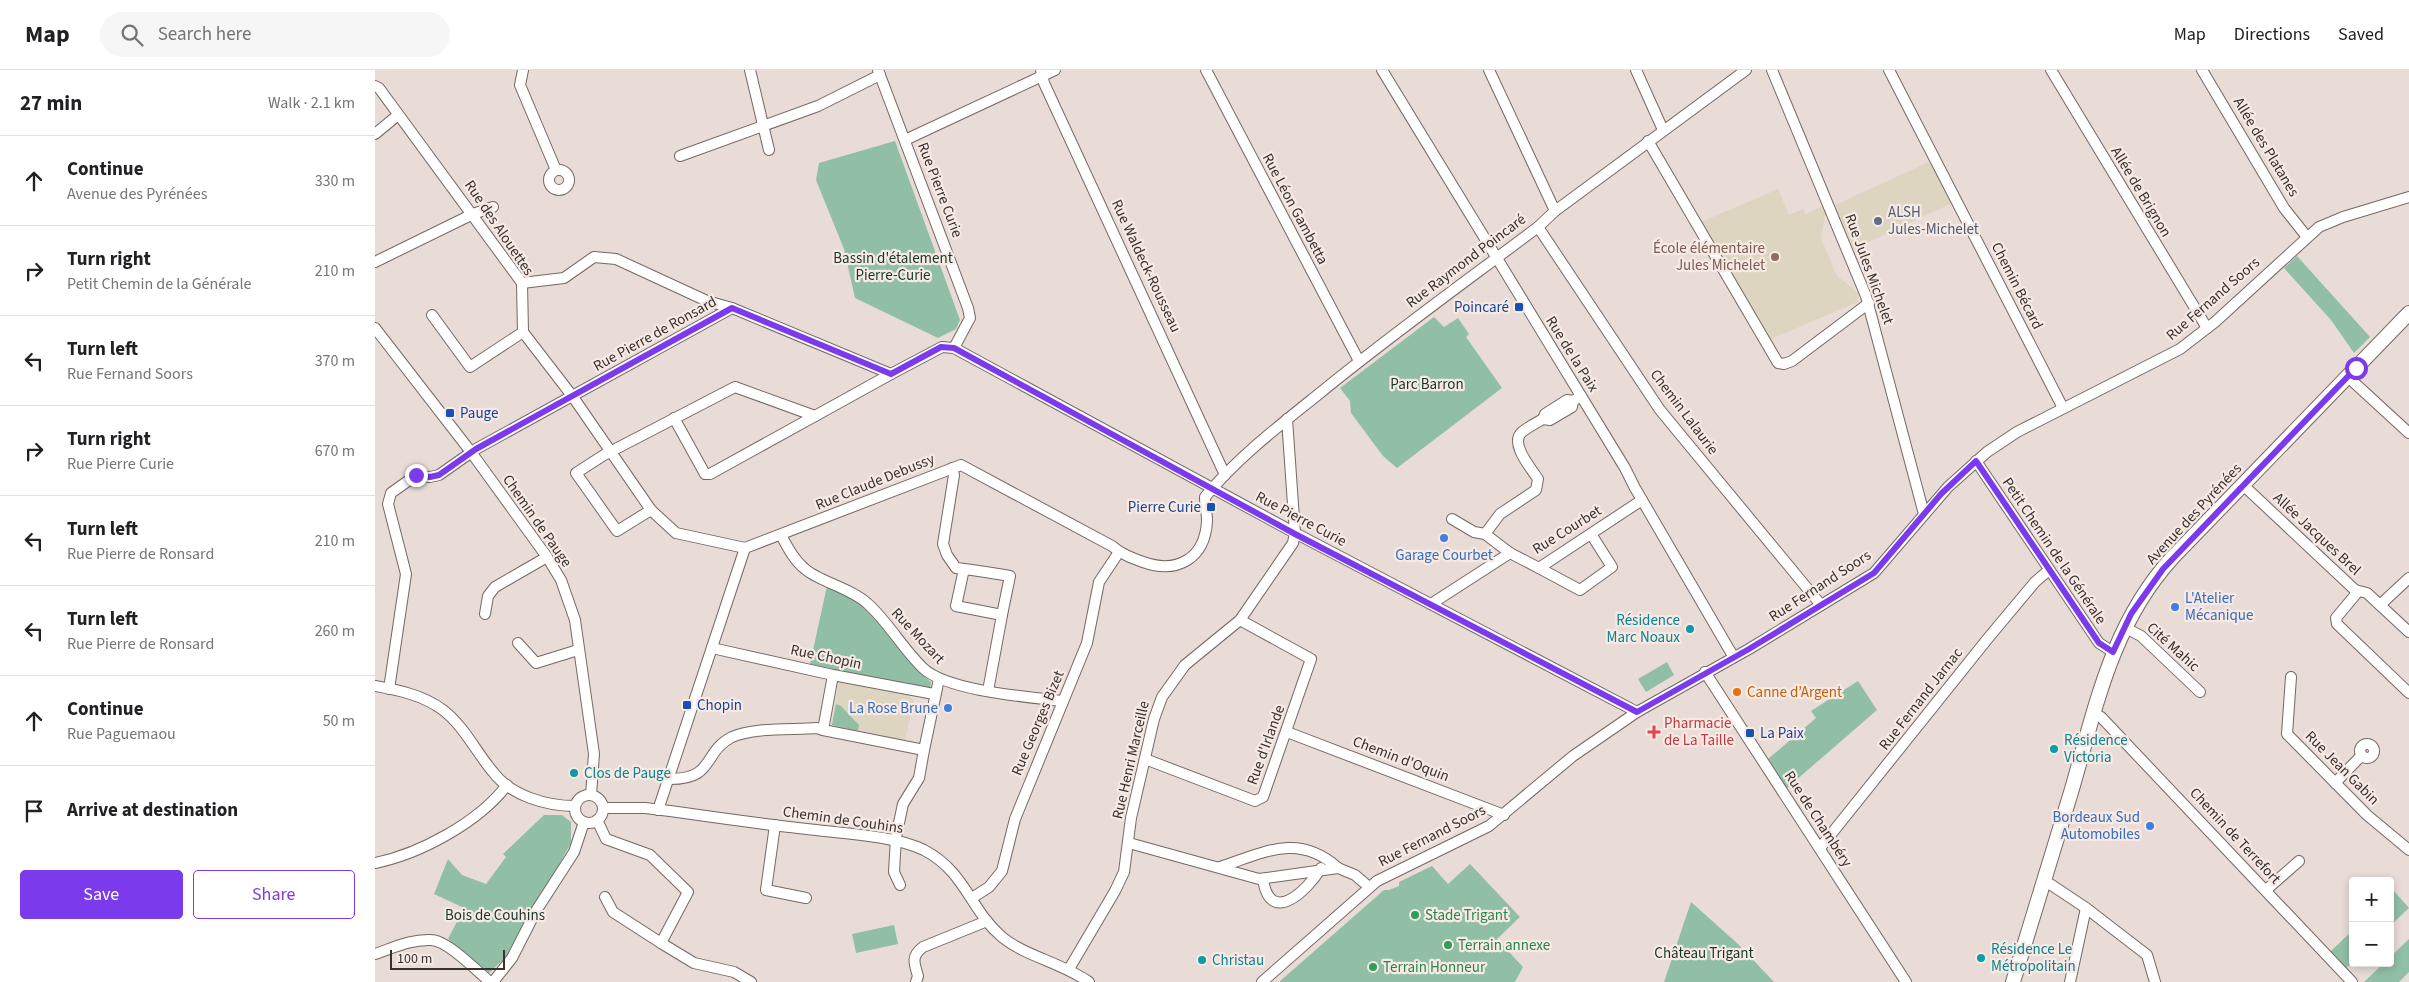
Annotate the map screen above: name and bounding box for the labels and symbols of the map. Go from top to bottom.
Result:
street label: Allée des Platanes [2228,93,2304,201]
street label: Rue Pierre Curie [912,139,968,241]
street label: Allée de Brignon [2106,143,2176,241]
street label: Rue Léon Gambetta [1257,150,1333,268]
street label: Rue des Alouettes [459,176,539,280]
street label: Rue Waldeck-Rousseau [1106,196,1186,336]
place label: ALSH Jules-Michelet [1888,202,1979,240]
street label: Rue Raymond Poincaré [1403,210,1529,312]
street label: Rue Jules Michelet [1839,211,1899,327]
marker: ALSH Jules-Michelet [1872,215,1884,227]
place label: École élémentaire Jules Michelet [1653,238,1765,276]
street label: Chemin Bécard [1986,239,2048,333]
park label: Bassin d'étalement Pierre-Curie [833,248,953,286]
marker: École élémentaire Jules Michelet [1769,251,1781,263]
street label: Rue Fernand Soors [2162,252,2264,346]
street label: Rue Pierre de Ronsard [589,291,721,377]
place label: Poincaré [1454,298,1509,316]
marker: Poincaré [1513,301,1525,313]
street label: Rue de la Paix [1540,312,1604,396]
route start [2345,357,2368,380]
street label: Chemin Lalaurie [1645,365,1723,459]
park label: Parc Barron [1390,374,1464,395]
place label: Pauge [460,403,498,424]
marker: Pauge [444,407,456,419]
street label: Rue Claude Debussy [812,449,938,515]
street label: Avenue des Pyrénées [2141,459,2247,569]
route end [405,464,428,487]
street label: Chemin de Pauge [497,470,577,572]
street label: Petit Chemin de la Générale [1997,473,2111,629]
street label: Rue Pierre Curie [1252,486,1350,552]
street label: Allée Jacques Brel [2268,488,2366,580]
place label: Pierre Curie [1128,497,1201,518]
street label: Rue Courbet [1528,500,1606,560]
marker: Pierre Curie [1205,501,1217,513]
marker: Garage Courbet [1438,532,1450,544]
place label: Garage Courbet [1395,545,1493,566]
street label: Rue Fernand Soors [1765,545,1875,627]
place label: L'Atelier Mécanique [2185,588,2253,626]
marker: L'Atelier Mécanique [2169,601,2181,613]
street label: Rue Mozart [886,603,950,669]
place label: Résidence Marc Noaux [1607,610,1680,648]
street label: Cité Mahic [2142,618,2204,677]
marker: Résidence Marc Noaux [1684,623,1696,635]
street label: Rue Chopin [788,639,864,675]
street label: Rue Fernand Jarnac [1874,643,1968,755]
street label: Rue Georges Bizet [1006,667,1070,779]
place label: Canne d’Argent [1747,682,1842,703]
marker: Canne d’Argent [1731,686,1743,698]
place label: Chopin [697,695,742,716]
place label: La Rose Brune [849,698,938,719]
marker: Chopin [681,699,693,711]
street label: Rue Henri Marceille [1107,699,1155,821]
marker: La Rose Brune [942,702,954,714]
street label: Rue d'Irlande [1242,702,1290,788]
place label: Pharmacie de La Taille [1664,713,1734,751]
place label: La Paix [1760,723,1804,744]
marker: Pharmacie de La Taille [1648,726,1660,738]
street label: Rue Jean Gabin [2300,726,2384,810]
marker: La Paix [1744,727,1756,739]
place label: Résidence Victoria [2064,730,2128,768]
street label: Chemin d'Oquin [1350,731,1452,787]
marker: Résidence Victoria [2048,743,2060,755]
place label: Clos de Pauge [584,763,671,784]
marker: Clos de Pauge [568,767,580,779]
street label: Rue de Chambéry [1779,767,1857,871]
street label: Chemin de Terrefort [2185,783,2285,889]
street label: Rue Fernand Soors [1375,800,1489,872]
street label: Chemin de Couhins [781,801,905,839]
place label: Bordeaux Sud Automobiles [2053,807,2140,845]
marker: Bordeaux Sud Automobiles [2144,820,2156,832]
park label: Bois de Couhins [445,905,545,926]
place label: Stade Trigant [1425,905,1508,926]
marker: Stade Trigant [1409,909,1421,921]
place label: Terrain annexe [1458,935,1550,956]
marker: Terrain annexe [1442,939,1454,951]
place label: Résidence Le Métropolitain [1991,939,2076,977]
park label: Château Trigant [1654,943,1754,964]
scale bar [390,947,505,970]
place label: Christau [1212,950,1264,971]
marker: Résidence Le Métropolitain [1975,952,1987,964]
marker: Christau [1196,954,1208,966]
place label: Terrain Honneur [1383,957,1486,978]
marker: Terrain Honneur [1367,961,1379,973]

